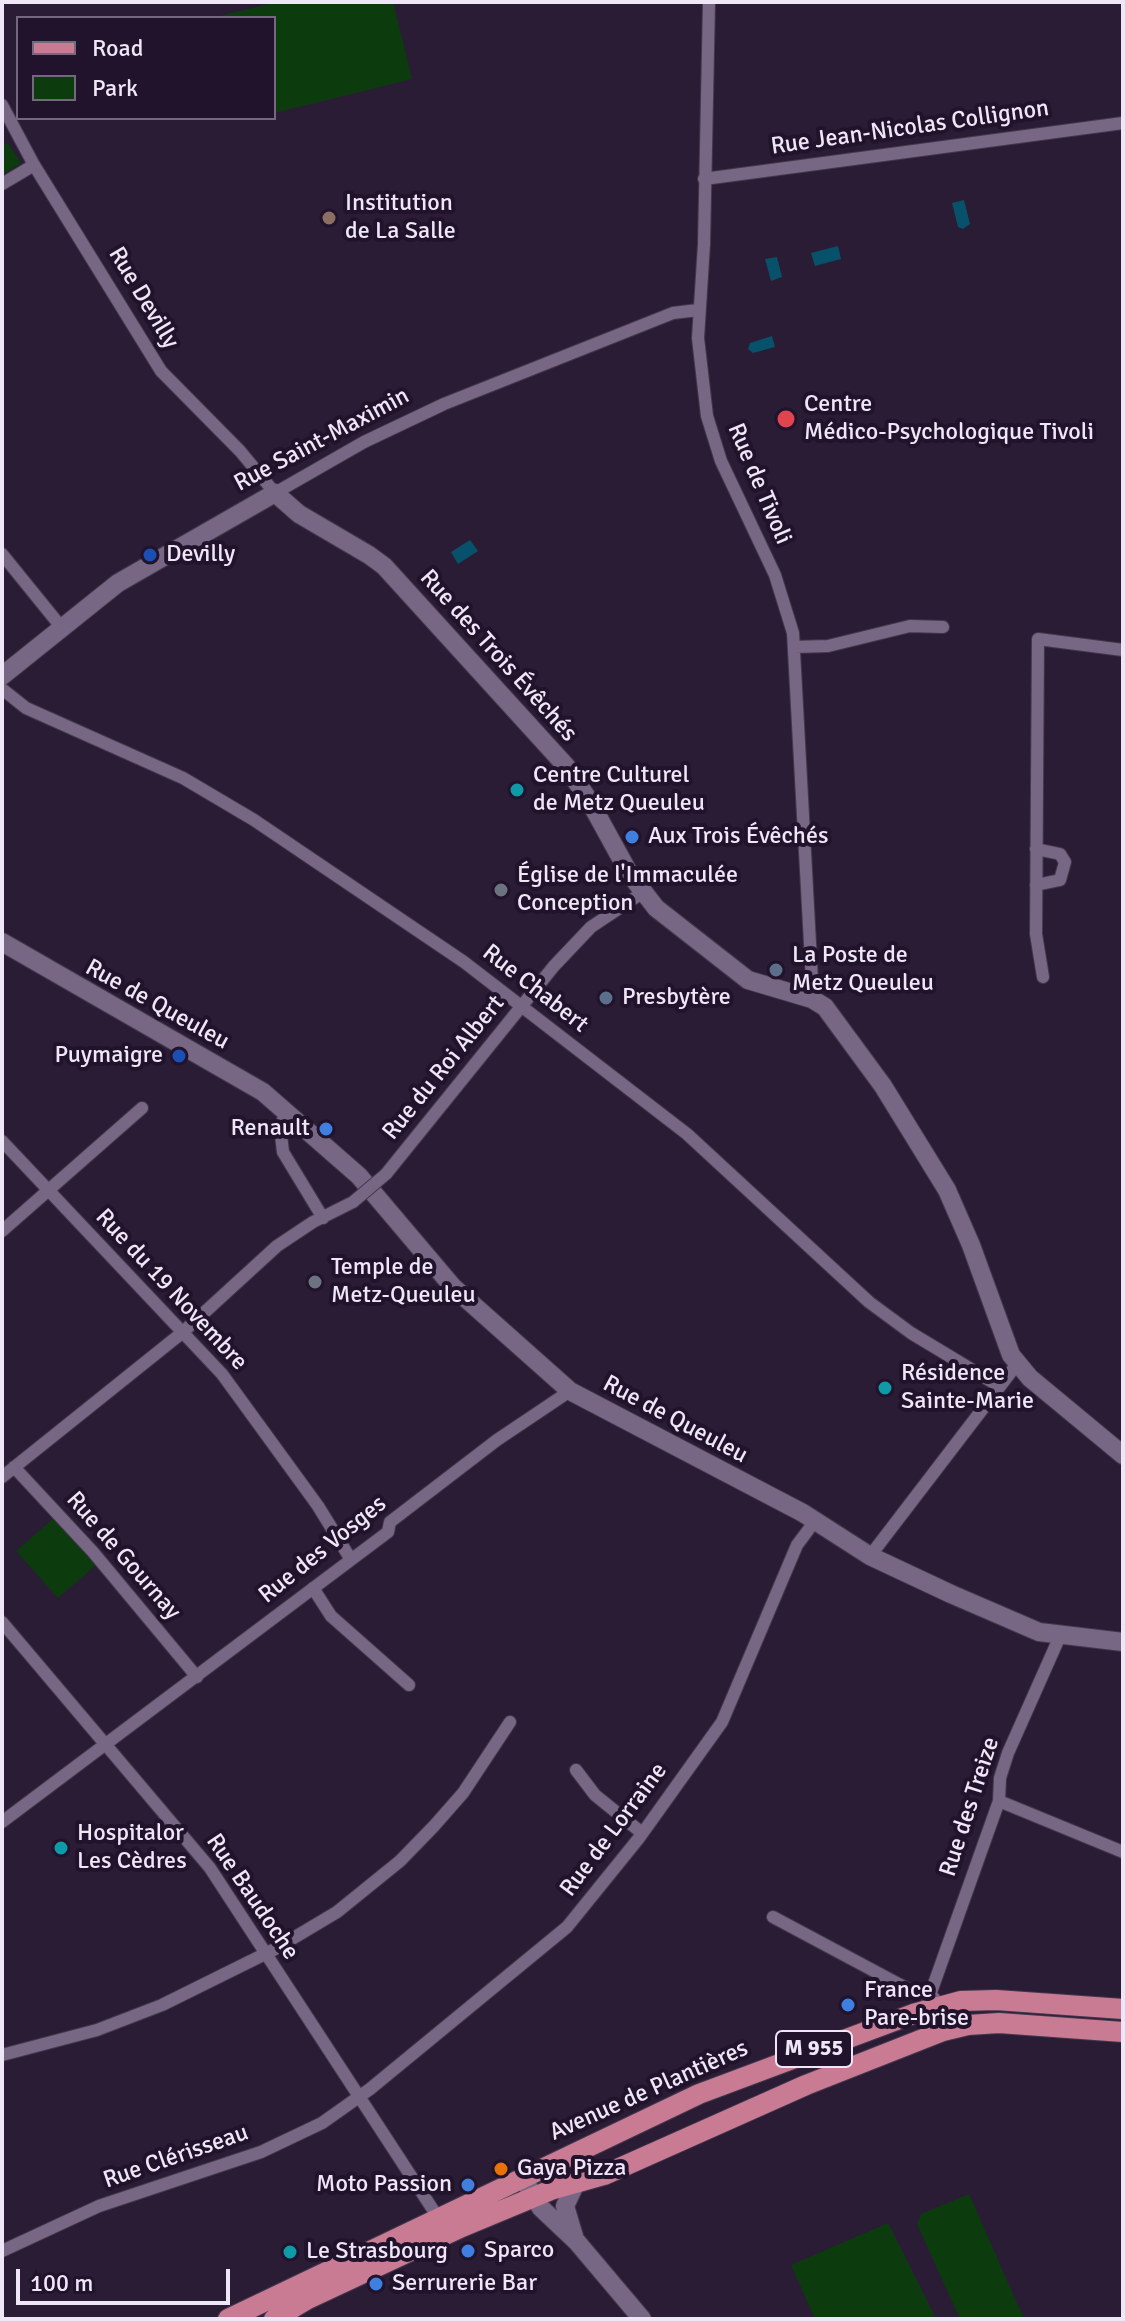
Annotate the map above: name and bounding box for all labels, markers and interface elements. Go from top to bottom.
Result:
legend [16,16,276,120]
text: Road [92,33,143,63]
text: Park [92,73,138,103]
street label: Rue Jean-Nicolas Collignon [769,94,1051,162]
place label: Institution de La Salle [345,190,456,246]
marker: Institution de La Salle [320,209,338,227]
street label: Rue Devilly [101,242,185,354]
street label: Rue Saint-Maximin [230,382,414,498]
place label: Centre Médico-Psychologique Tivoli [804,391,1094,447]
marker: Centre Médico-Psychologique Tivoli [775,408,797,430]
street label: Rue de Tivoli [721,419,797,549]
place label: Devilly [166,541,235,569]
marker: Devilly [141,546,159,564]
street label: Rue des Trois Évêchés [413,564,583,748]
place label: Centre Culturel de Metz Queuleu [533,762,705,818]
marker: Centre Culturel de Metz Queuleu [508,781,526,799]
place label: Aux Trois Évêchés [648,823,828,851]
marker: Aux Trois Évêchés [623,828,641,846]
place label: Église de l'Immaculée Conception [517,862,738,918]
marker: Église de l'Immaculée Conception [492,881,510,899]
street label: Rue Chabert [476,939,594,1039]
place label: La Poste de Metz Queuleu [792,942,934,998]
street label: Rue de Queuleu [80,954,234,1056]
marker: La Poste de Metz Queuleu [767,961,785,979]
place label: Presbytère [622,984,731,1012]
marker: Presbytère [597,989,615,1007]
street label: Rue du Roi Albert [377,990,511,1146]
place label: Puymaigre [54,1042,163,1070]
marker: Puymaigre [170,1047,188,1065]
place label: Renault [230,1115,310,1143]
marker: Renault [317,1120,335,1138]
street label: Rue du 19 Novembre [89,1203,253,1377]
place label: Temple de Metz-Queuleu [331,1254,476,1310]
marker: Temple de Metz-Queuleu [306,1273,324,1291]
place label: Résidence Sainte-Marie [901,1360,1034,1416]
street label: Rue de Queuleu [598,1370,752,1470]
marker: Résidence Sainte-Marie [876,1379,894,1397]
street label: Rue de Gournay [60,1486,186,1626]
street label: Rue des Vosges [254,1490,392,1610]
street label: Rue des Treize [934,1734,1006,1880]
street label: Rue de Lorraine [554,1757,674,1903]
place label: Hospitalor Les Cèdres [77,1820,187,1876]
street label: Rue Baudoche [199,1829,305,1965]
marker: Hospitalor Les Cèdres [52,1839,70,1857]
place label: France Pare-brise [864,1977,969,2033]
marker: France Pare-brise [839,1996,857,2014]
road number: M 955 [776,2031,852,2067]
street label: Avenue de Plantières [545,2034,753,2148]
street label: Rue Clérisseau [100,2119,252,2195]
place label: Gaya Pizza [517,2155,626,2183]
marker: Gaya Pizza [492,2160,510,2178]
place label: Moto Passion [316,2171,452,2199]
marker: Moto Passion [459,2176,477,2194]
place label: Sparco [484,2237,554,2265]
place label: Le Strasbourg [306,2238,448,2266]
marker: Sparco [459,2242,477,2260]
marker: Le Strasbourg [281,2243,299,2261]
scale bar [20,2253,234,2303]
text: 100 m [30,2268,93,2298]
place label: Serrurerie Bar [392,2270,537,2298]
marker: Serrurerie Bar [367,2275,385,2293]

